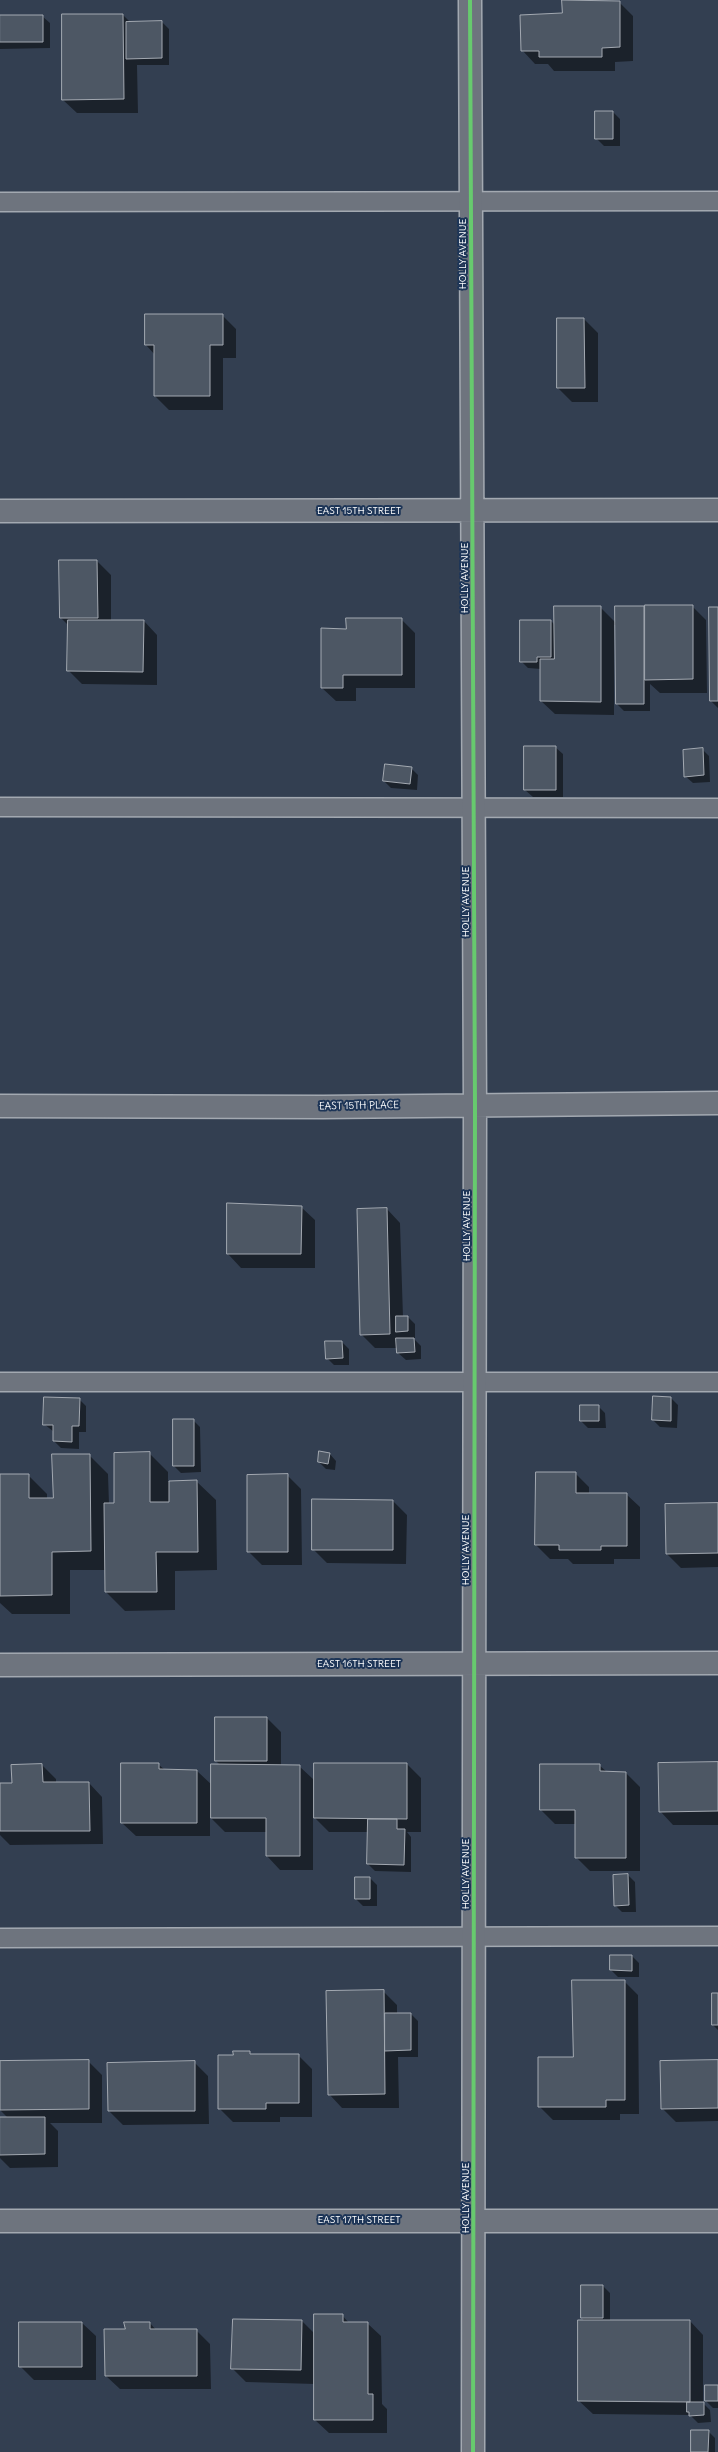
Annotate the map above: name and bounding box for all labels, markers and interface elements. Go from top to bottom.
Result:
street label: HOLLY AVENUE [457,219,469,289]
street label: EAST 15TH STREET [317,505,401,517]
street label: HOLLY AVENUE [459,543,471,613]
street label: HOLLY AVENUE [460,867,472,937]
street label: EAST 15TH PLACE [319,1099,399,1113]
street label: HOLLY AVENUE [461,1191,473,1261]
street label: HOLLY AVENUE [460,1515,472,1585]
street label: EAST 16TH STREET [317,1658,401,1670]
street label: HOLLY AVENUE [460,1839,472,1909]
street label: HOLLY AVENUE [460,2163,472,2233]
street label: EAST 17TH STREET [317,2214,401,2226]

